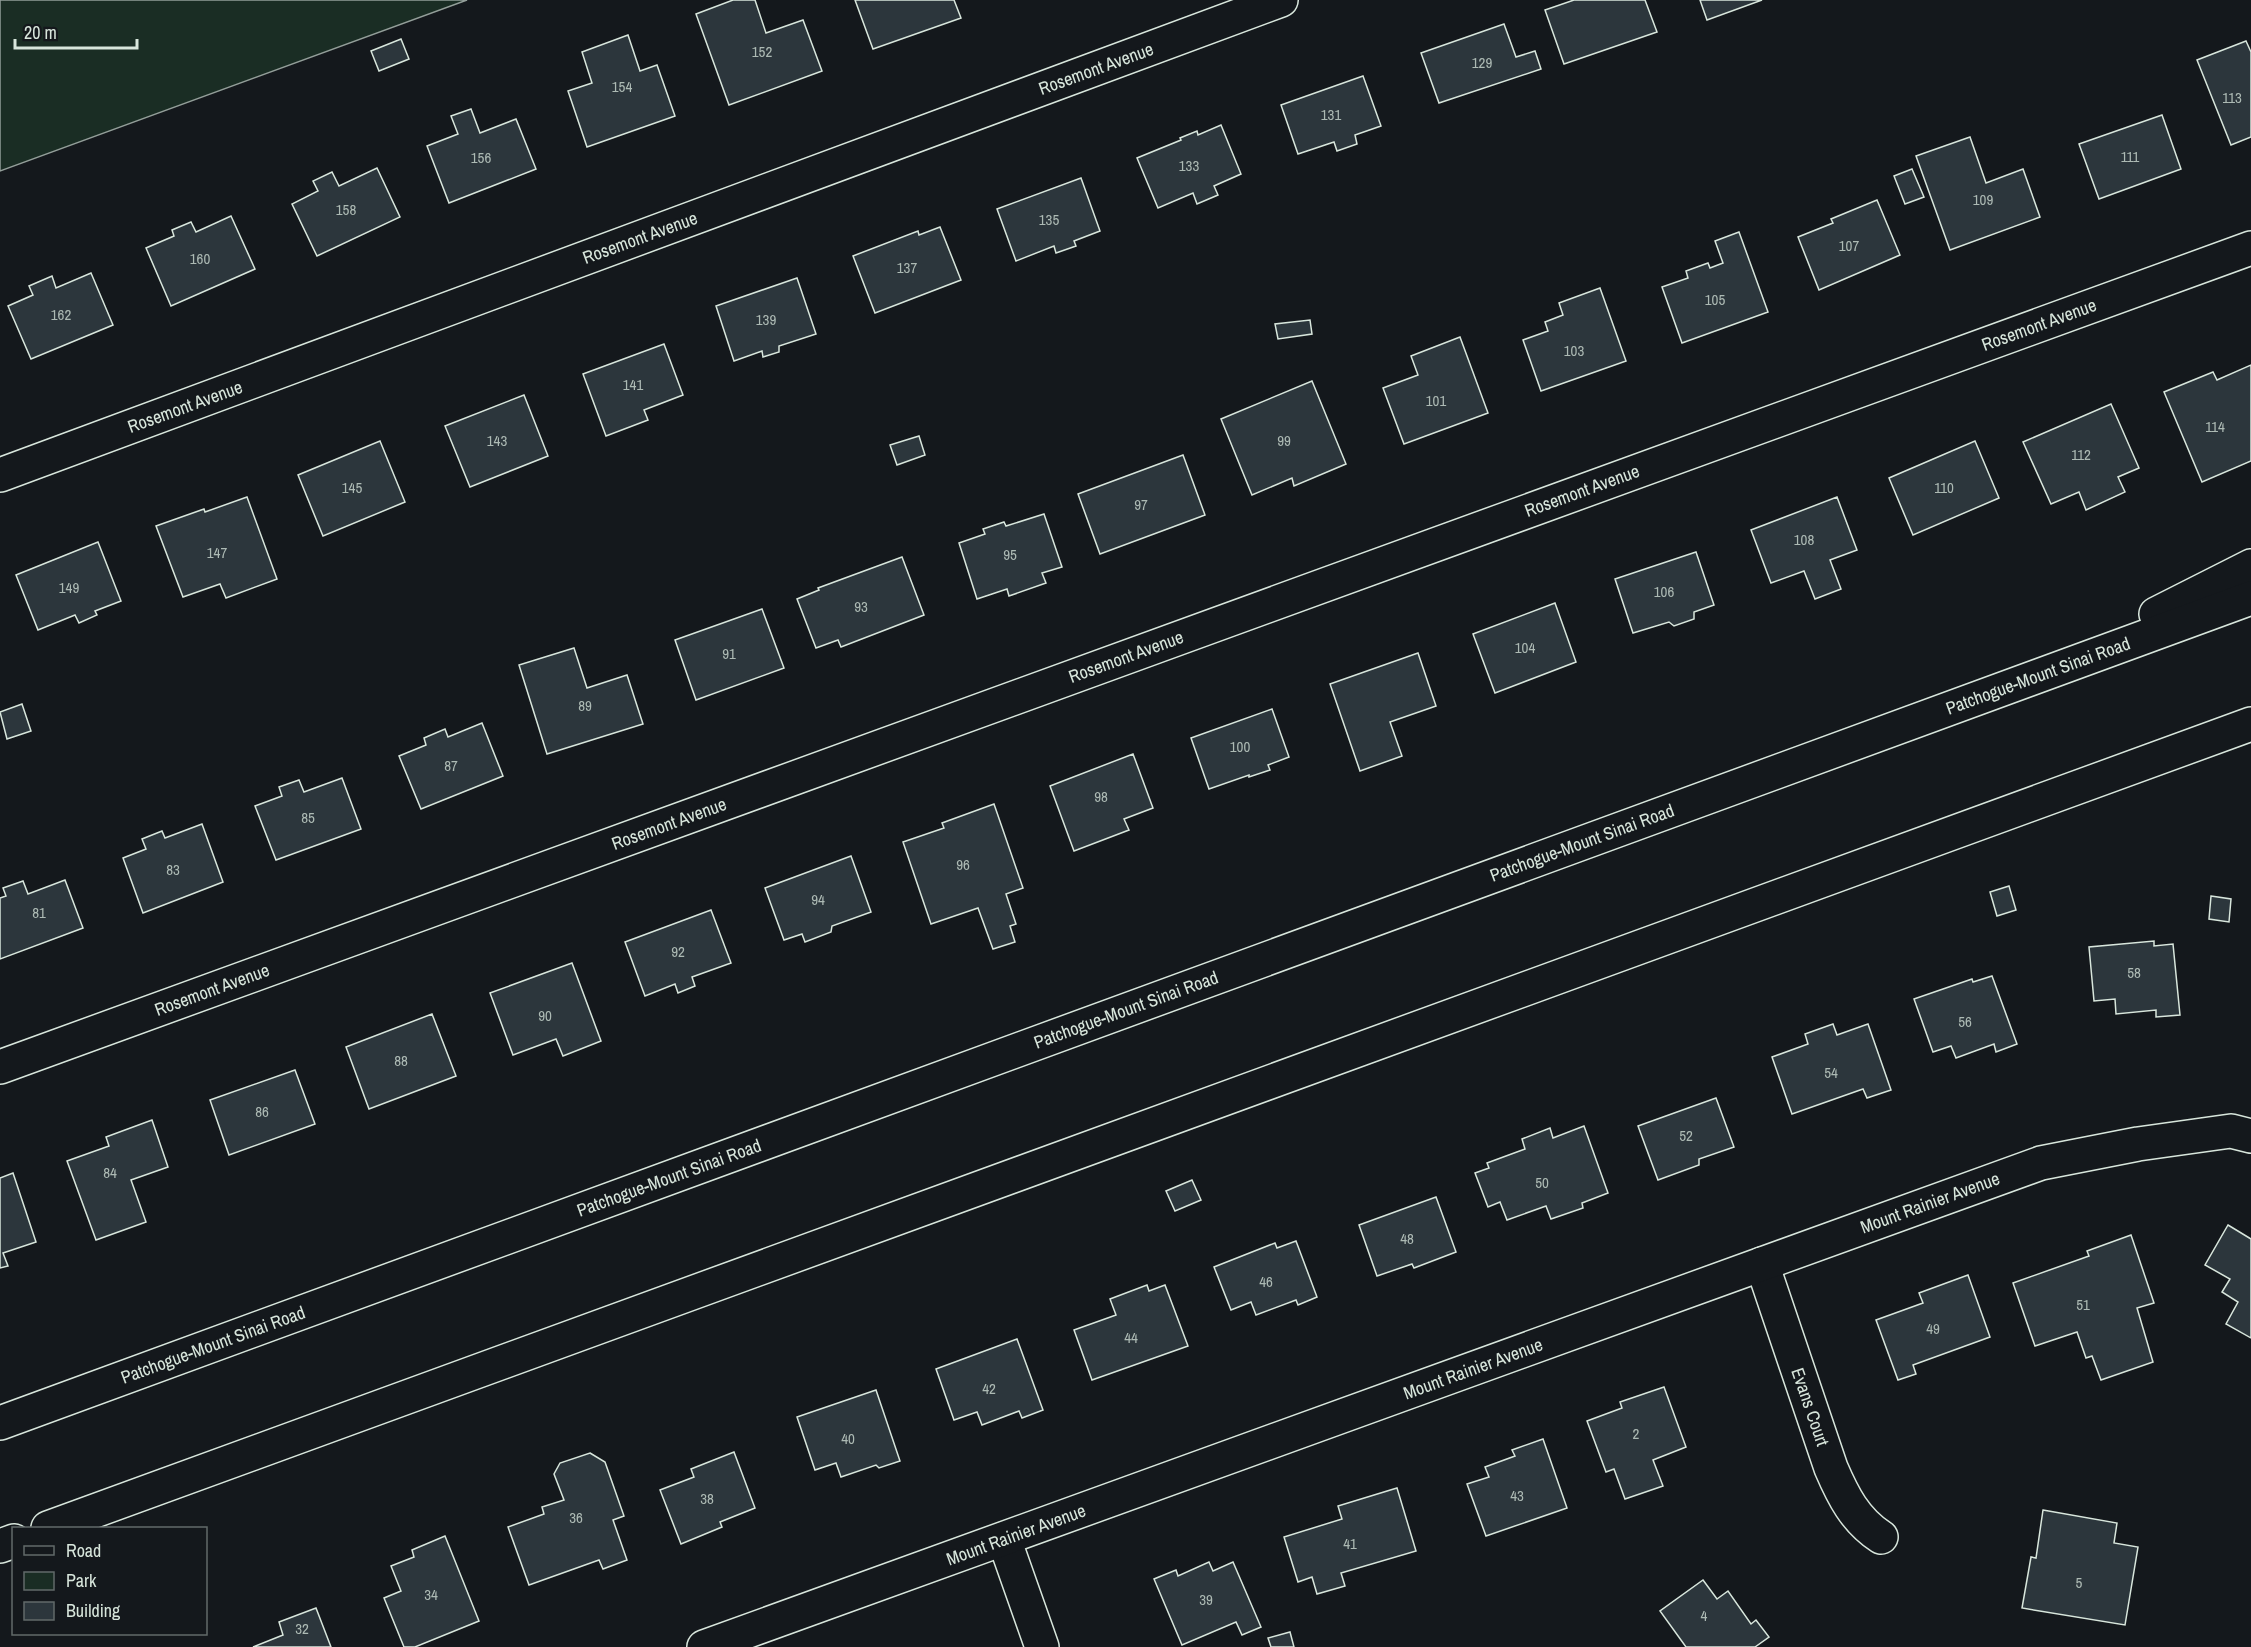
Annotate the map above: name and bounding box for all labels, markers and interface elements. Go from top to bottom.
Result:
scale bar [15,12,136,50]
text: 20 m [24,20,57,45]
street label: Rosemont Avenue [1035,36,1157,101]
house number: 152 [752,41,772,62]
house number: 129 [1472,52,1492,73]
house number: 154 [612,76,632,97]
house number: 113 [2222,87,2242,108]
house number: 131 [1321,104,1341,125]
house number: 111 [2121,146,2140,167]
house number: 156 [471,147,491,168]
house number: 133 [1179,155,1199,176]
house number: 109 [1973,189,1993,210]
house number: 158 [336,199,356,220]
street label: Rosemont Avenue [579,205,701,270]
house number: 135 [1039,209,1059,230]
house number: 107 [1839,235,1859,256]
house number: 160 [190,248,210,269]
house number: 137 [897,257,917,278]
house number: 105 [1705,289,1725,310]
street label: Rosemont Avenue [1978,292,2100,357]
house number: 162 [51,304,71,325]
house number: 139 [756,309,776,330]
house number: 103 [1564,340,1584,361]
street label: Rosemont Avenue [124,374,246,439]
house number: 141 [623,374,643,395]
house number: 101 [1426,390,1446,411]
house number: 114 [2205,416,2225,437]
house number: 143 [487,430,507,451]
house number: 99 [1277,430,1291,451]
house number: 112 [2071,444,2091,465]
street label: Rosemont Avenue [1521,458,1643,523]
house number: 145 [342,477,362,498]
house number: 110 [1934,477,1954,498]
house number: 97 [1134,494,1148,515]
house number: 108 [1794,529,1814,550]
house number: 147 [207,542,227,563]
house number: 95 [1003,544,1017,565]
house number: 149 [59,577,79,598]
house number: 106 [1654,581,1674,602]
house number: 93 [854,596,868,617]
street label: Rosemont Avenue [1065,624,1187,689]
street label: Patchogue-Mount Sinai Road [1942,631,2133,721]
house number: 104 [1515,637,1535,658]
house number: 91 [722,643,736,664]
house number: 89 [578,695,592,716]
house number: 100 [1230,736,1250,757]
house number: 87 [444,755,458,776]
house number: 98 [1094,786,1108,807]
street label: Rosemont Avenue [608,791,730,856]
street label: Patchogue-Mount Sinai Road [1486,798,1677,888]
house number: 85 [301,807,315,828]
house number: 96 [956,854,970,875]
house number: 83 [166,859,180,880]
house number: 94 [811,889,825,910]
house number: 81 [32,902,46,923]
house number: 92 [671,941,685,962]
street label: Rosemont Avenue [151,957,273,1022]
house number: 58 [2127,962,2141,983]
street label: Patchogue-Mount Sinai Road [1030,965,1221,1055]
house number: 90 [538,1005,552,1026]
house number: 56 [1958,1011,1972,1032]
house number: 88 [394,1050,408,1071]
house number: 54 [1824,1062,1838,1083]
house number: 86 [255,1101,269,1122]
house number: 52 [1679,1125,1693,1146]
street label: Patchogue-Mount Sinai Road [573,1133,764,1223]
house number: 84 [103,1162,117,1183]
street label: Mount Rainier Avenue [1857,1166,2003,1239]
house number: 50 [1535,1172,1549,1193]
house number: 48 [1400,1228,1414,1249]
house number: 46 [1259,1271,1273,1292]
house number: 51 [2076,1294,2090,1315]
street label: Patchogue-Mount Sinai Road [117,1300,308,1390]
house number: 49 [1926,1318,1940,1339]
house number: 44 [1124,1327,1138,1348]
street label: Mount Rainier Avenue [1400,1332,1546,1405]
street label: Evans Court [1785,1364,1836,1449]
house number: 42 [982,1378,996,1399]
house number: 2 [1633,1423,1640,1444]
house number: 40 [841,1428,855,1449]
house number: 43 [1510,1485,1524,1506]
house number: 38 [700,1488,714,1509]
street label: Mount Rainier Avenue [943,1498,1089,1571]
house number: 36 [569,1507,583,1528]
legend [12,1527,207,1635]
house number: 41 [1343,1533,1357,1554]
text: Road [66,1538,101,1563]
text: Park [66,1568,97,1593]
house number: 5 [2076,1572,2083,1593]
house number: 34 [424,1584,438,1605]
house number: 39 [1199,1589,1213,1610]
text: Building [66,1598,121,1623]
house number: 4 [1701,1605,1708,1626]
house number: 32 [295,1618,309,1639]

